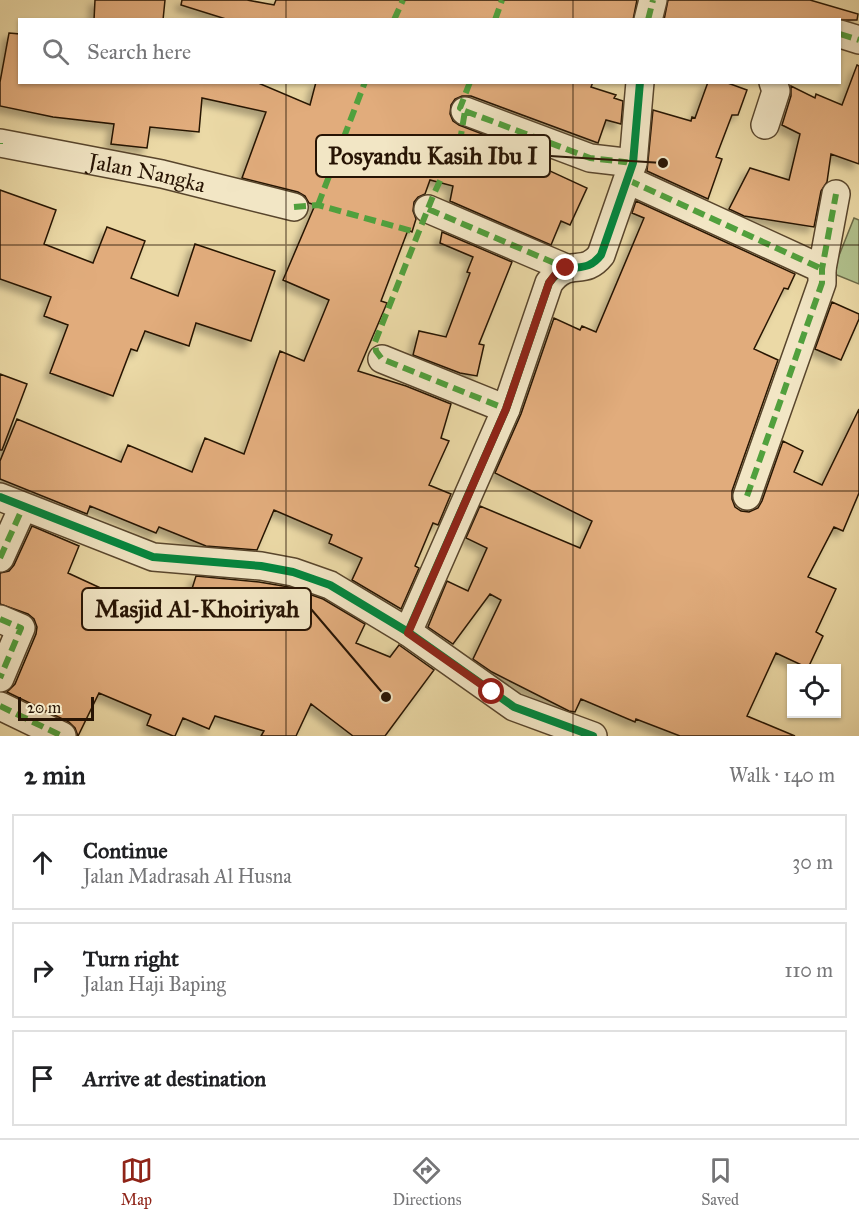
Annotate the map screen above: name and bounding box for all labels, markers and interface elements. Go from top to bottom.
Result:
search box [18,18,841,84]
icon: search [39,35,72,68]
text: Search here [87,38,191,65]
callout: Posyandu Kasih Ibu I [316,135,550,177]
text: Posyandu Kasih Ibu I [328,141,538,171]
street label: Jalan Nangka [85,146,209,198]
route end [552,254,578,280]
callout: Masjid Al-Khoiriyah [82,588,311,630]
text: Masjid Al-Khoiriyah [95,594,300,624]
map controls [787,664,841,718]
button: locate [787,664,841,718]
route start [478,678,504,704]
scale bar [18,694,94,722]
text: 20 m [27,698,61,717]
text: 2 min [24,759,85,791]
text: Walk · 140 m [729,763,835,787]
text: Continue [83,837,168,864]
icon: ahead [26,846,59,879]
text: 30 m [792,850,833,874]
text: Jalan Madrasah Al Husna [83,864,292,888]
text: Turn right [83,945,179,972]
icon: right [26,954,59,987]
text: 110 m [785,958,833,982]
text: Jalan Haji Baping [83,972,226,996]
icon: arrive [26,1062,59,1095]
text: Arrive at destination [83,1065,266,1092]
tab: Map [120,1154,153,1209]
tab: Directions [393,1154,461,1209]
tab: Saved [701,1154,739,1209]

